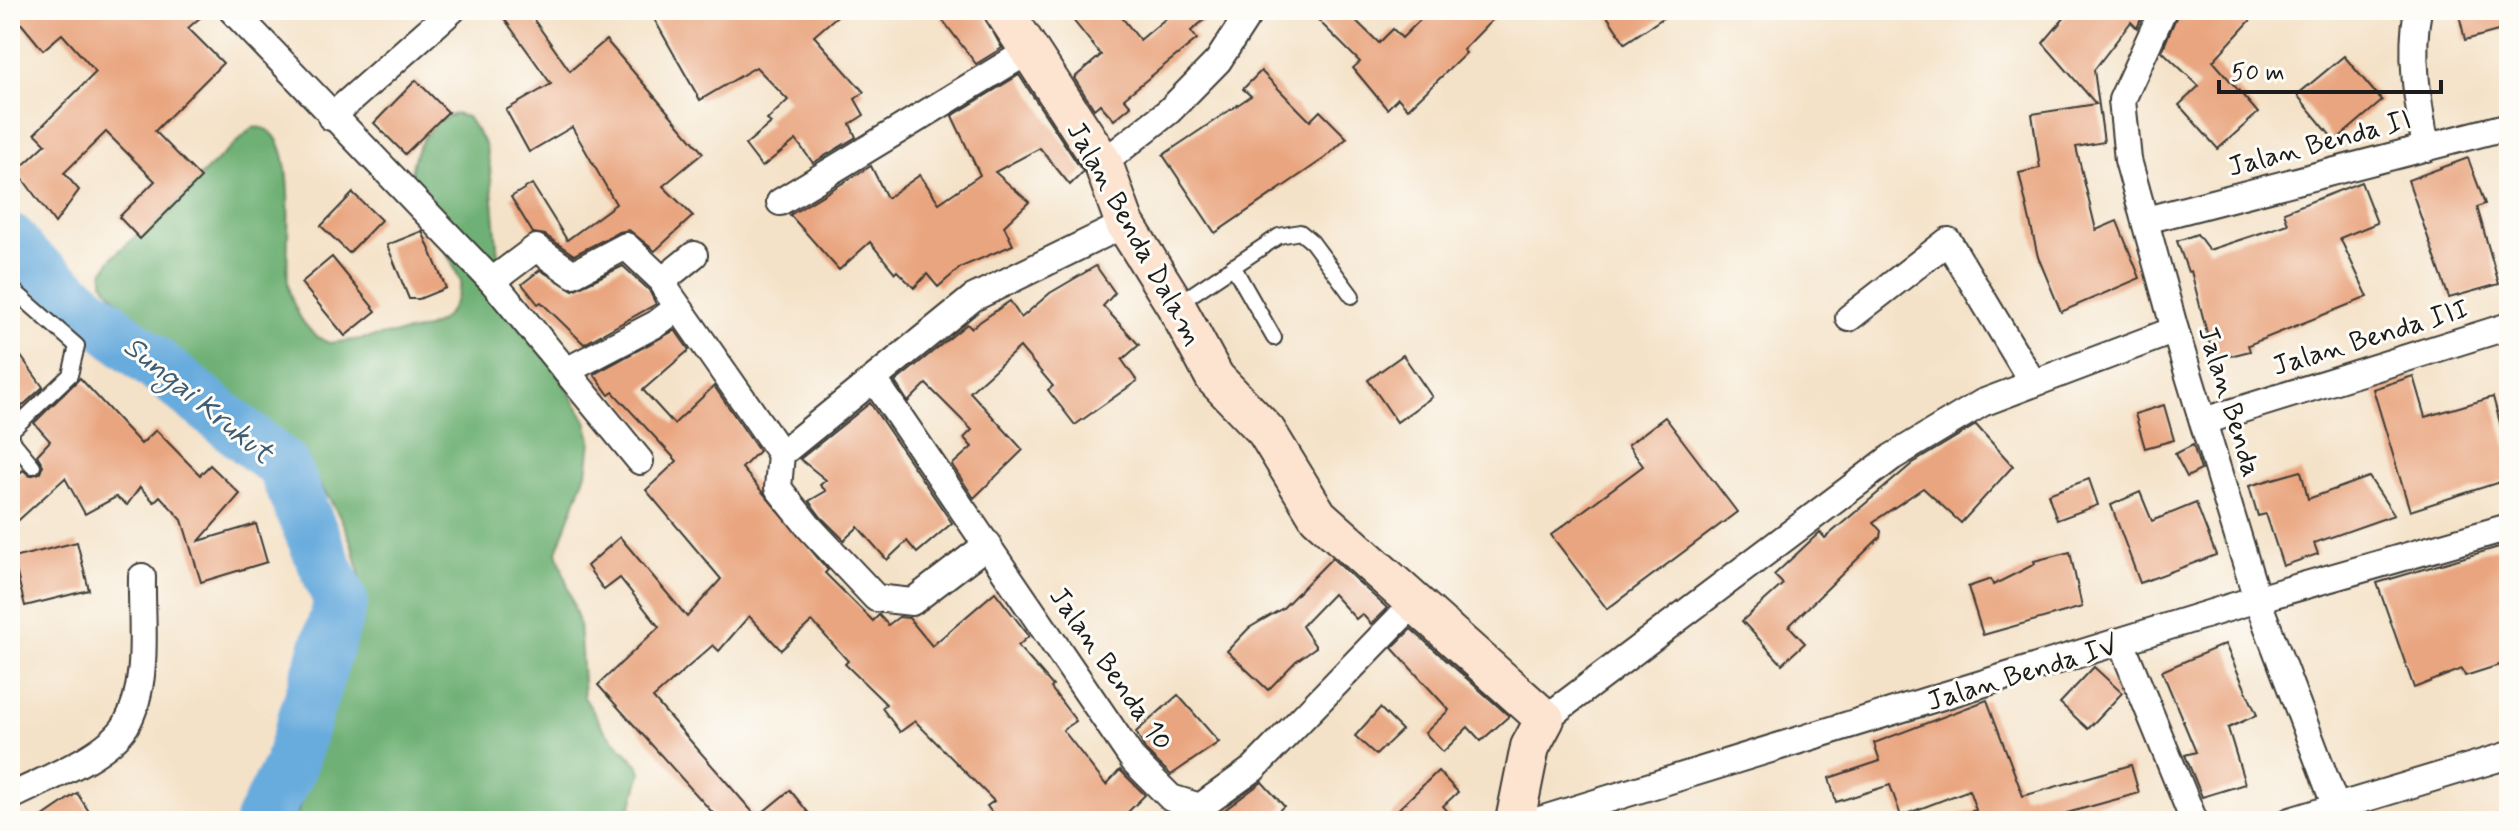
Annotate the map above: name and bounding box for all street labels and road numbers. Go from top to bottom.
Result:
street label: Jalan Benda II [2224,102,2415,187]
street label: Jalan Benda Dalam [1057,116,1211,353]
street label: Jalan Benda III [2268,291,2473,386]
street label: Jalan Benda [2188,322,2269,482]
street label: Jalan Benda 10 [1040,580,1180,759]
street label: Jalan Benda IV [1923,628,2123,721]

